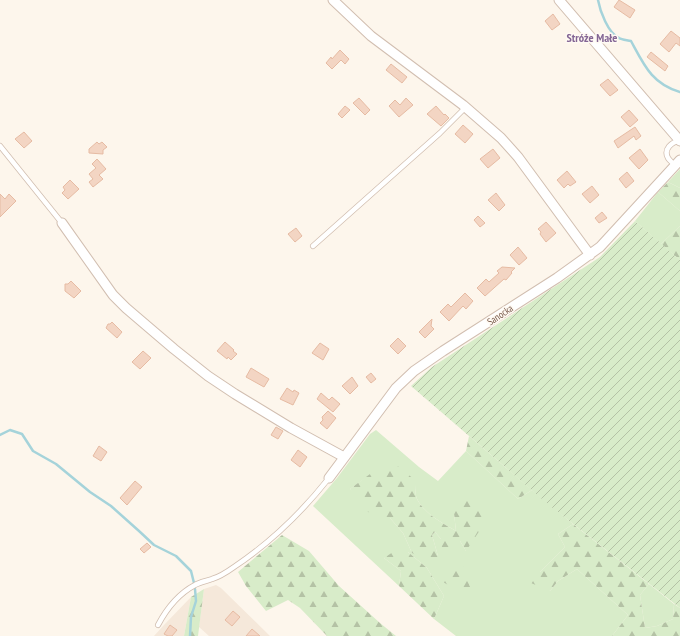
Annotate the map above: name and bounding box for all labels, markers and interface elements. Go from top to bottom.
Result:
district label: Stróże Małe [567,30,617,45]
street label: Sanocka [485,302,515,328]

